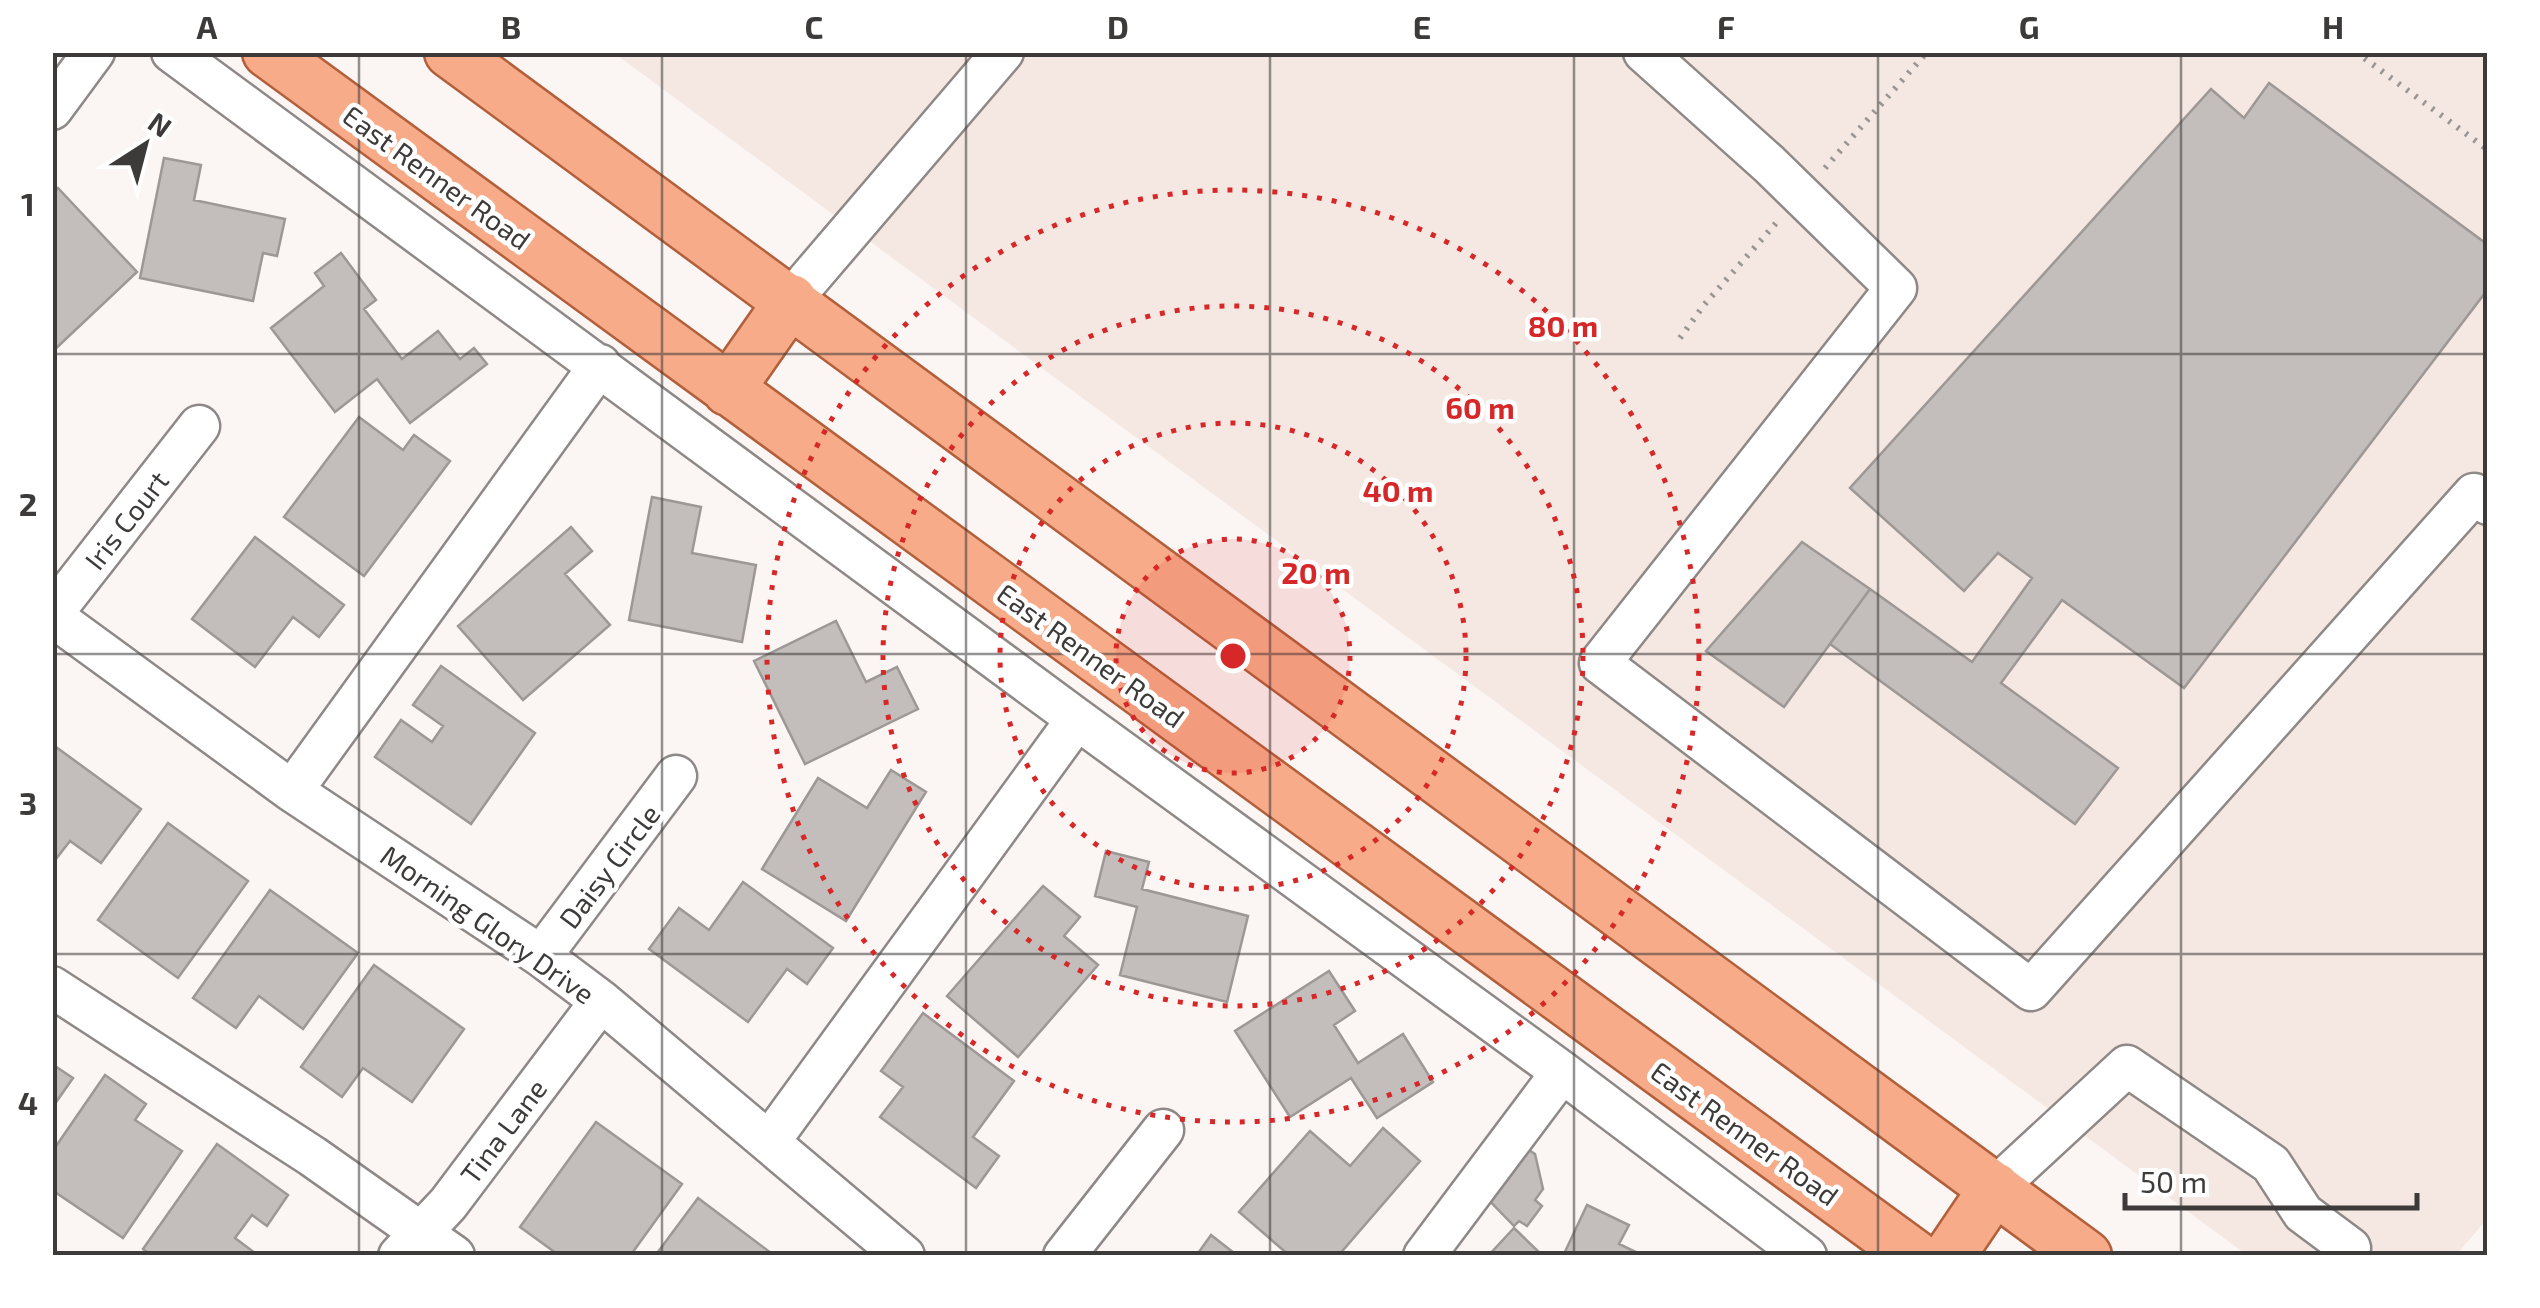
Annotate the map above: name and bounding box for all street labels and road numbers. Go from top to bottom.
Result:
street label: East Renner Road [337,98,537,256]
street label: Iris Court [77,464,175,576]
street label: East Renner Road [991,576,1191,734]
street label: Daisy Circle [551,797,667,935]
street label: Morning Glory Drive [375,838,601,1010]
street label: East Renner Road [1645,1054,1845,1212]
street label: Tina Lane [453,1072,553,1190]

